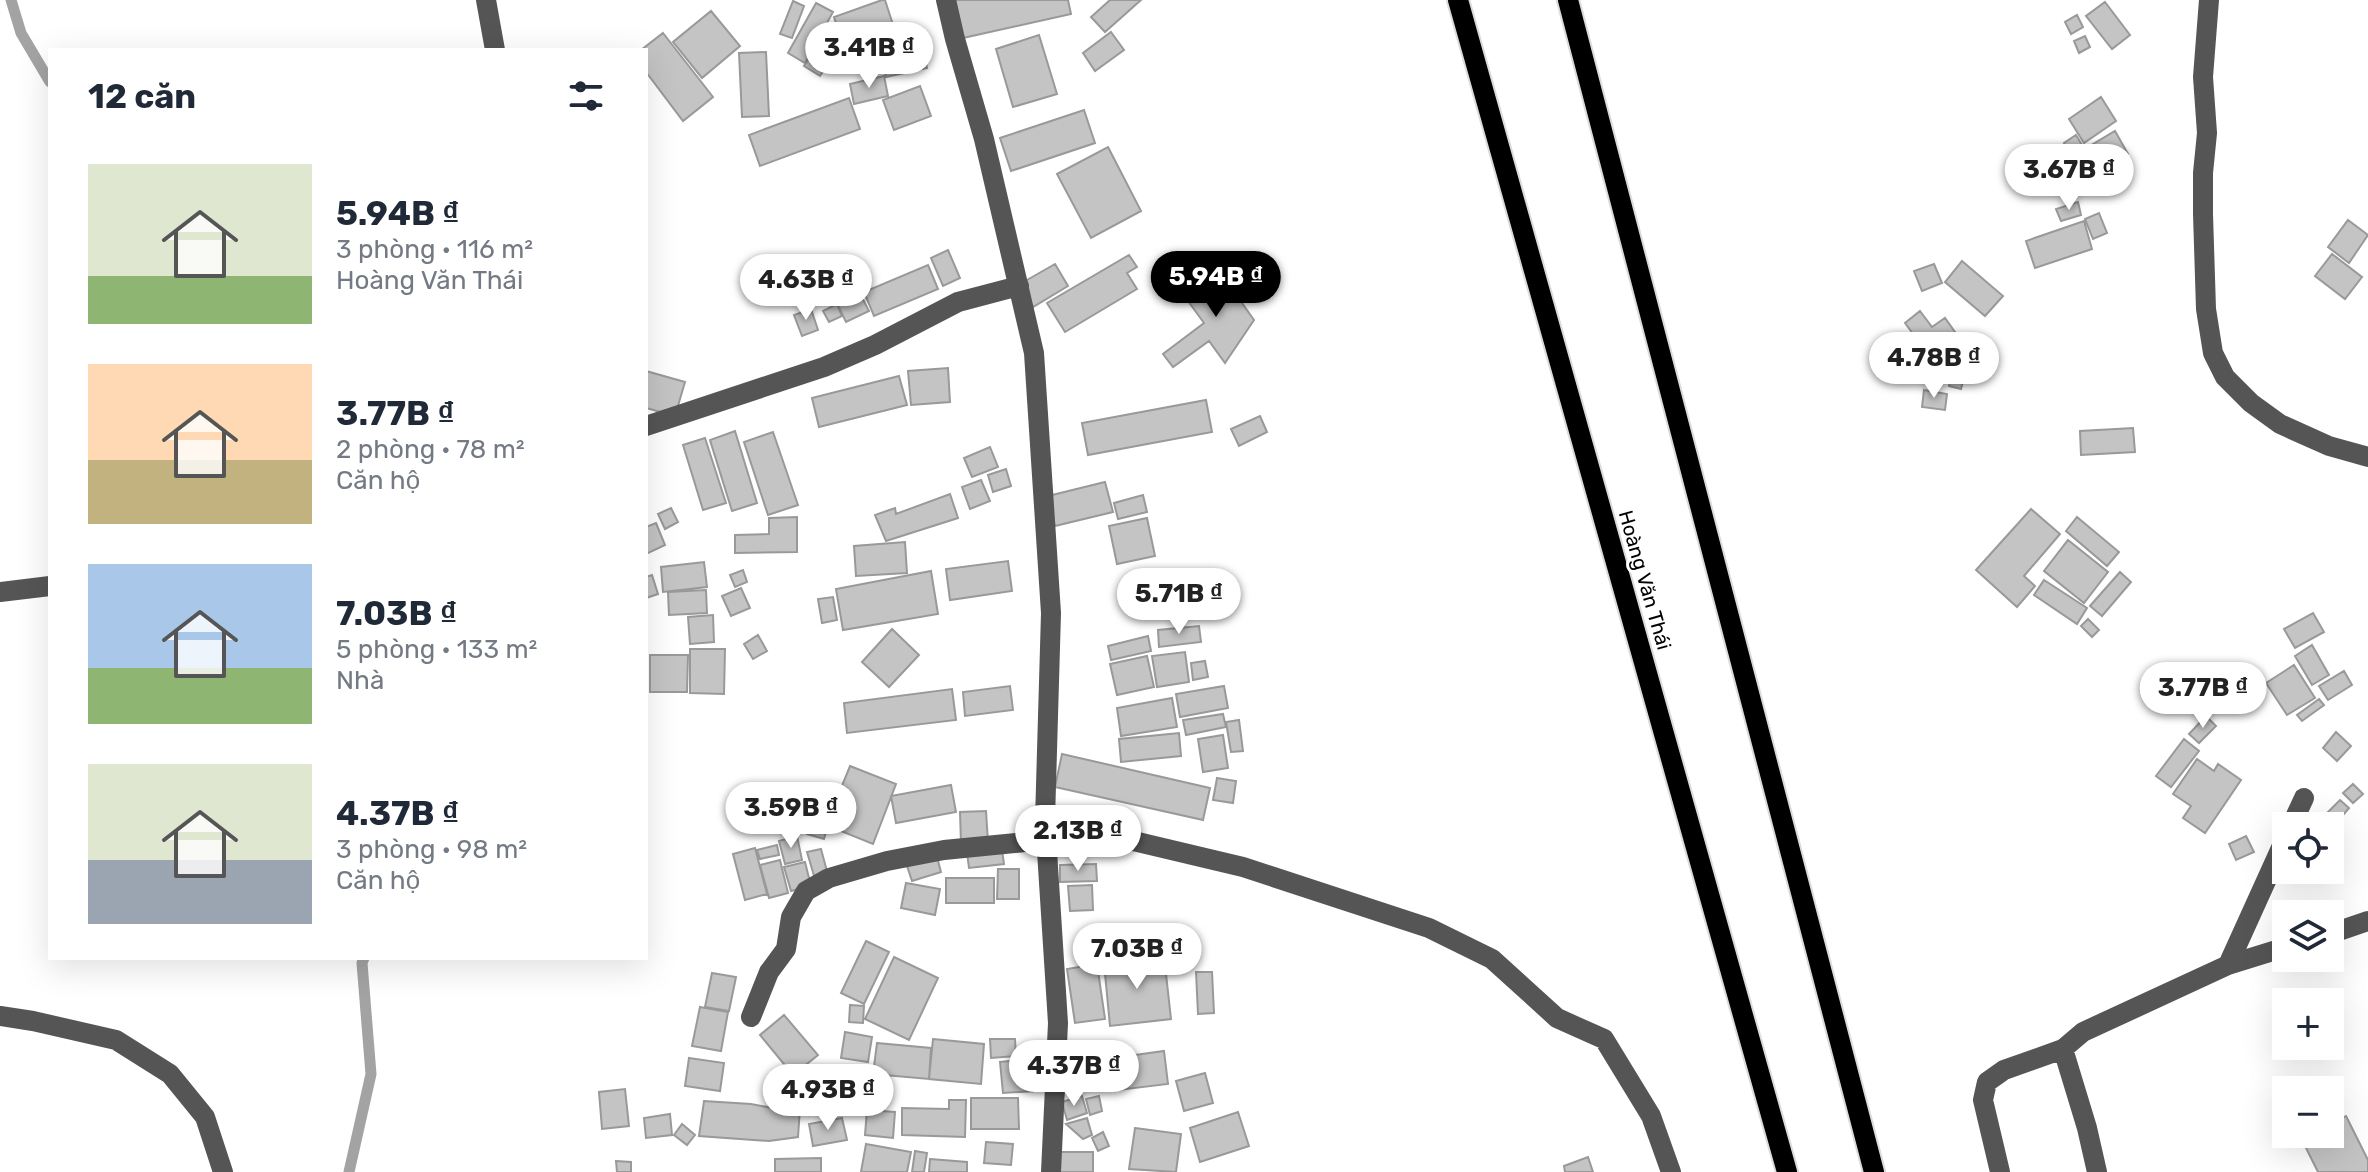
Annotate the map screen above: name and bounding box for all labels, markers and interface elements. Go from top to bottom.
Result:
pin: 3.41B ₫ [795,22,943,90]
text: 3.41B ₫ [823,32,915,63]
icon: filters [564,74,608,118]
text: 12 căn [88,76,196,117]
pin: 3.67B ₫ [1995,144,2143,212]
text: 3.67B ₫ [2023,154,2115,185]
text: 5.94B ₫ [336,193,460,234]
icon: home [152,196,248,292]
text: 3 phòng · 116 m² [336,234,533,265]
pin: 5.94B ₫ [1142,251,1290,319]
pin: 4.63B ₫ [732,254,880,322]
text: 5.94B ₫ [1169,261,1263,292]
text: 4.63B ₫ [758,264,854,295]
text: Hoàng Văn Thái [336,265,523,296]
pin: 4.78B ₫ [1860,332,2008,400]
text: 4.78B ₫ [1887,342,1981,373]
text: 3.77B ₫ [336,393,455,434]
icon: home [152,396,248,492]
text: 2 phòng · 78 m² [336,434,525,465]
text: Căn hộ [336,465,420,496]
street label: Hoàng Văn Thái [1614,507,1676,653]
pin: 5.71B ₫ [1105,568,1253,636]
text: 5.71B ₫ [1135,578,1223,609]
text: 7.03B ₫ [336,593,457,634]
icon: home [152,596,248,692]
text: 5 phòng · 133 m² [336,634,537,665]
pin: 3.77B ₫ [2129,662,2277,730]
text: Nhà [336,665,384,696]
text: 3.77B ₫ [2158,672,2248,703]
pin: 3.59B ₫ [717,782,865,850]
text: 3.59B ₫ [743,792,839,823]
text: 4.37B ₫ [336,793,459,834]
icon: home [152,796,248,892]
pin: 2.13B ₫ [1004,805,1152,873]
map controls [2272,812,2344,1148]
button: locate [2272,812,2344,884]
text: 2.13B ₫ [1033,815,1123,846]
text: 3 phòng · 98 m² [336,834,527,865]
text: Căn hộ [336,865,420,896]
button: layers [2272,900,2344,972]
pin: 7.03B ₫ [1063,923,1211,991]
text: 7.03B ₫ [1091,933,1183,964]
button: + [2272,988,2344,1060]
pin: 4.37B ₫ [1000,1040,1148,1108]
text: 4.37B ₫ [1027,1050,1121,1081]
pin: 4.93B ₫ [754,1064,902,1132]
text: 4.93B ₫ [781,1074,875,1105]
button: − [2272,1076,2344,1148]

